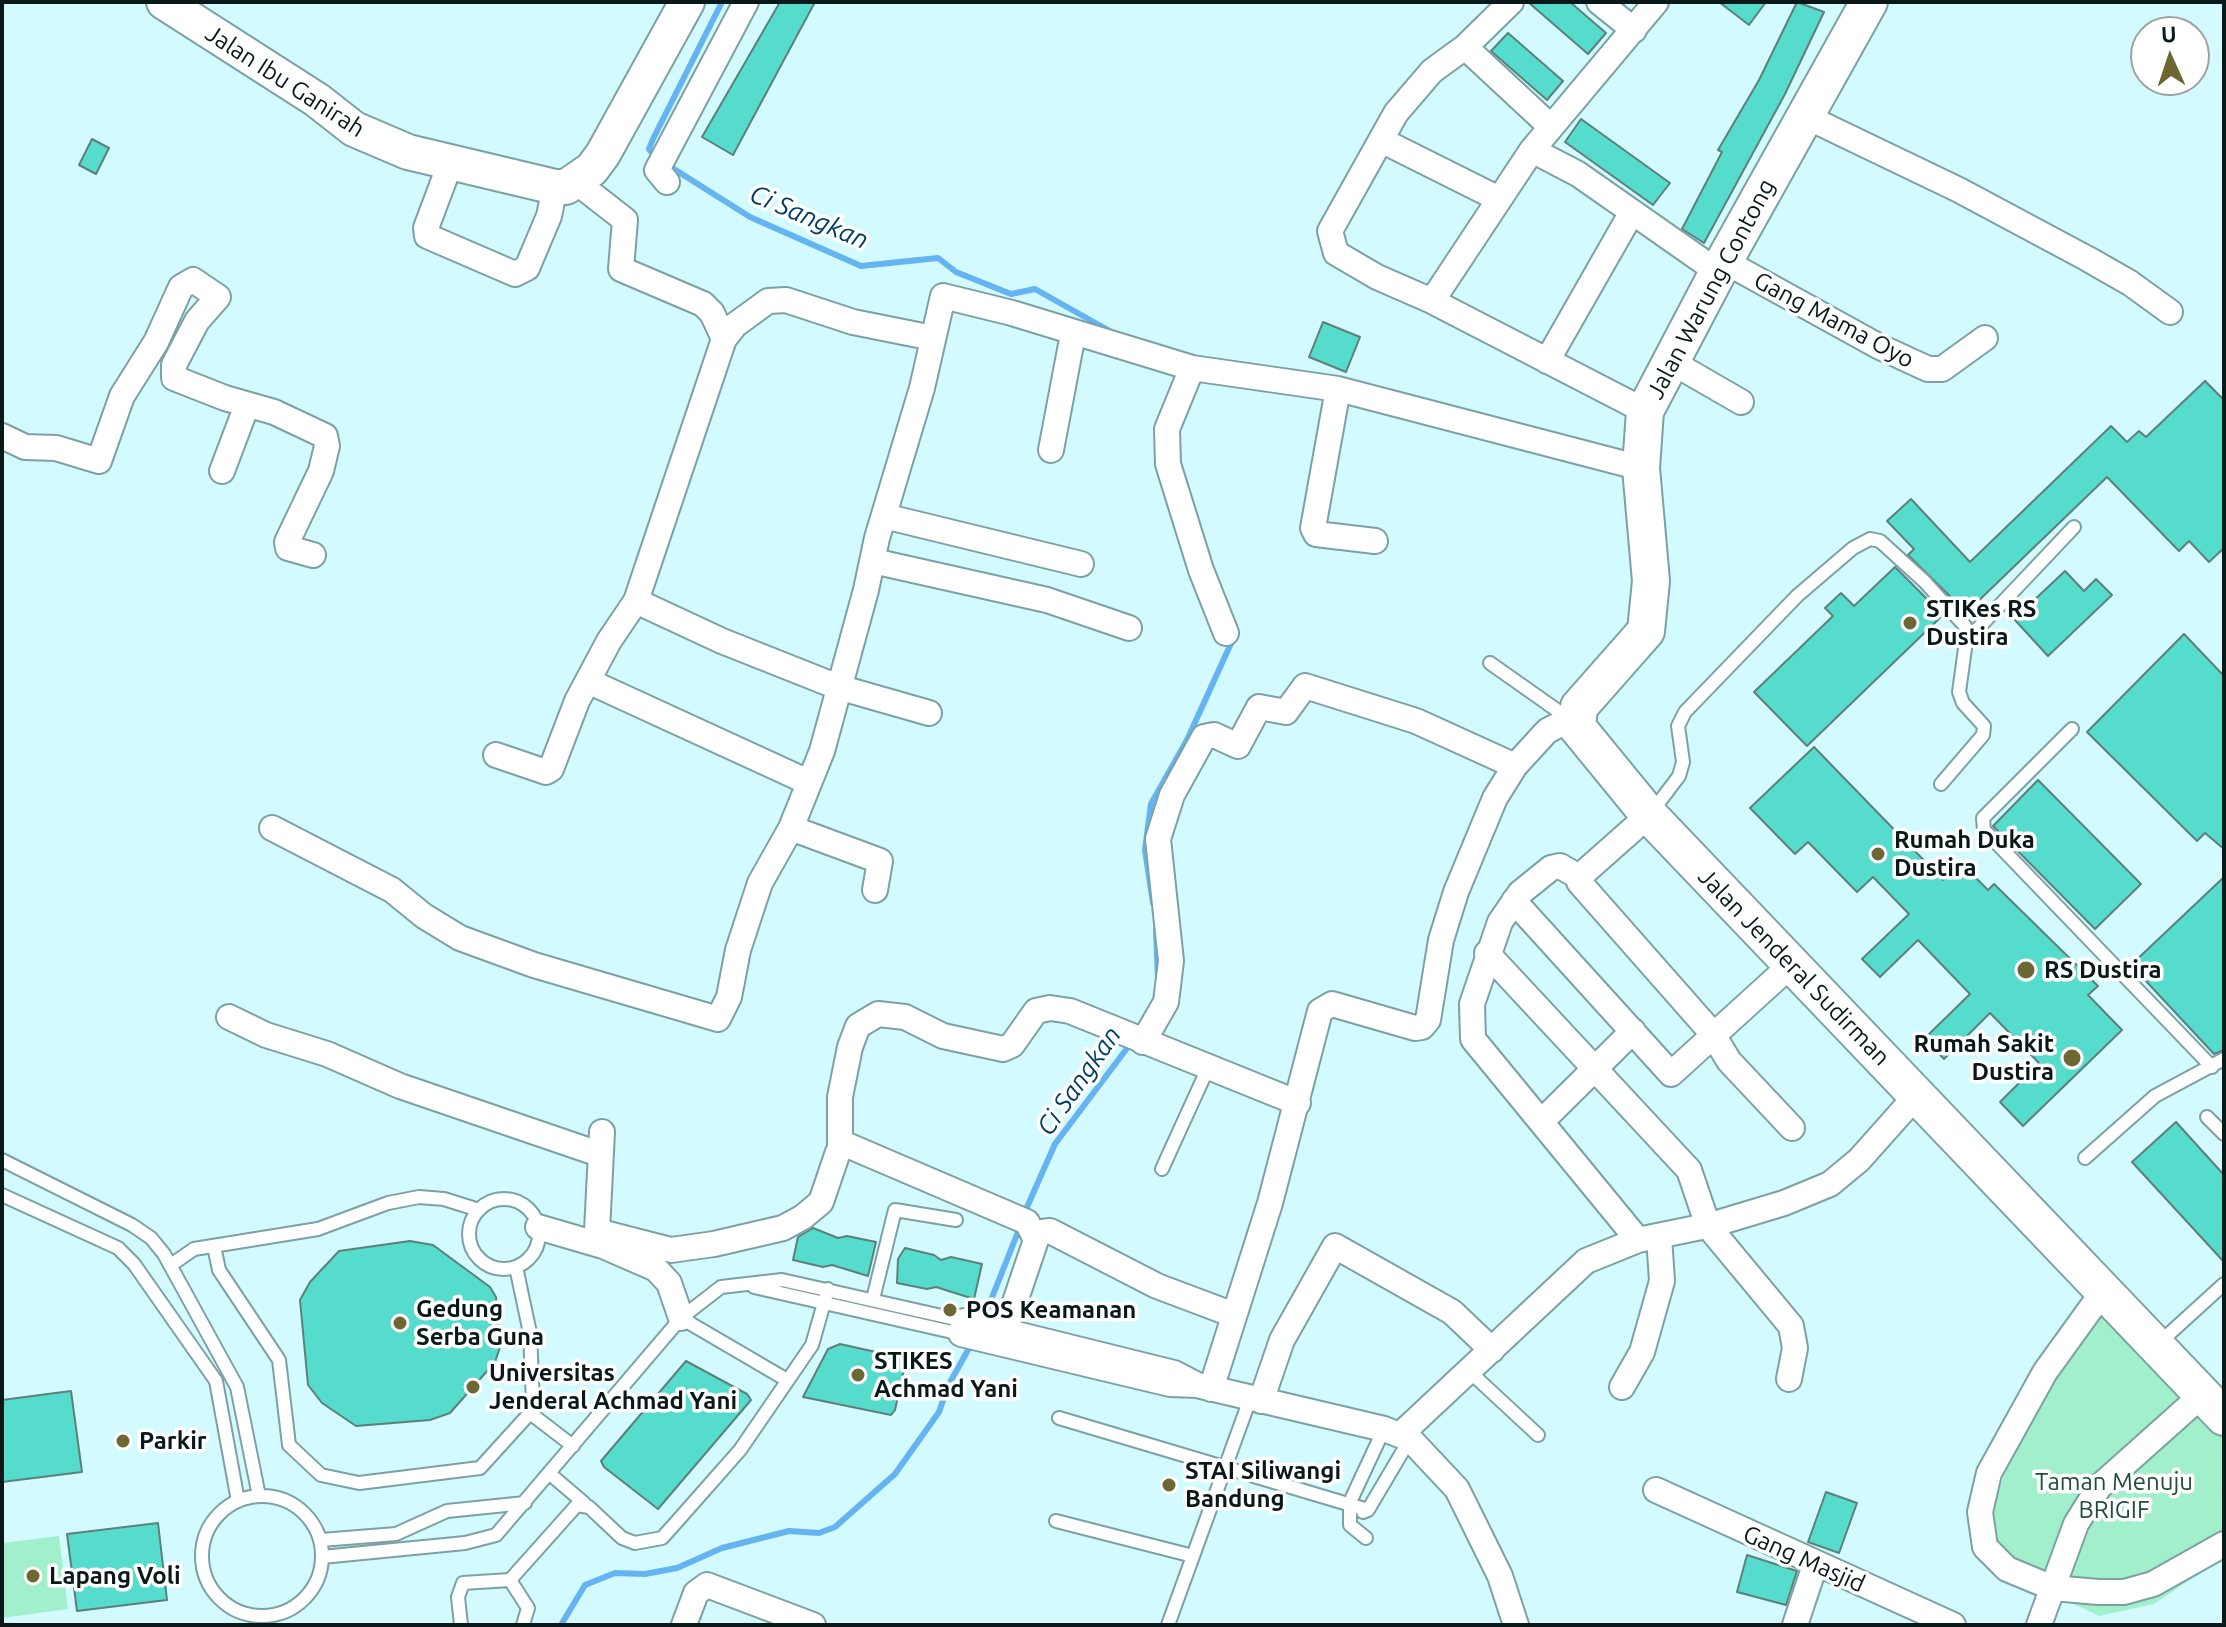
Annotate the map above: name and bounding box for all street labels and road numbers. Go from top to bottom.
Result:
street label: Jalan Ibu Ganirah [200,19,370,143]
street label: Jalan Warung Contong [1641,174,1781,404]
street label: Gang Mama Oyo [1749,266,1919,374]
street label: Jalan Jenderal Sudirman [1692,862,1896,1072]
street label: Gang Masjid [1739,1519,1869,1599]

